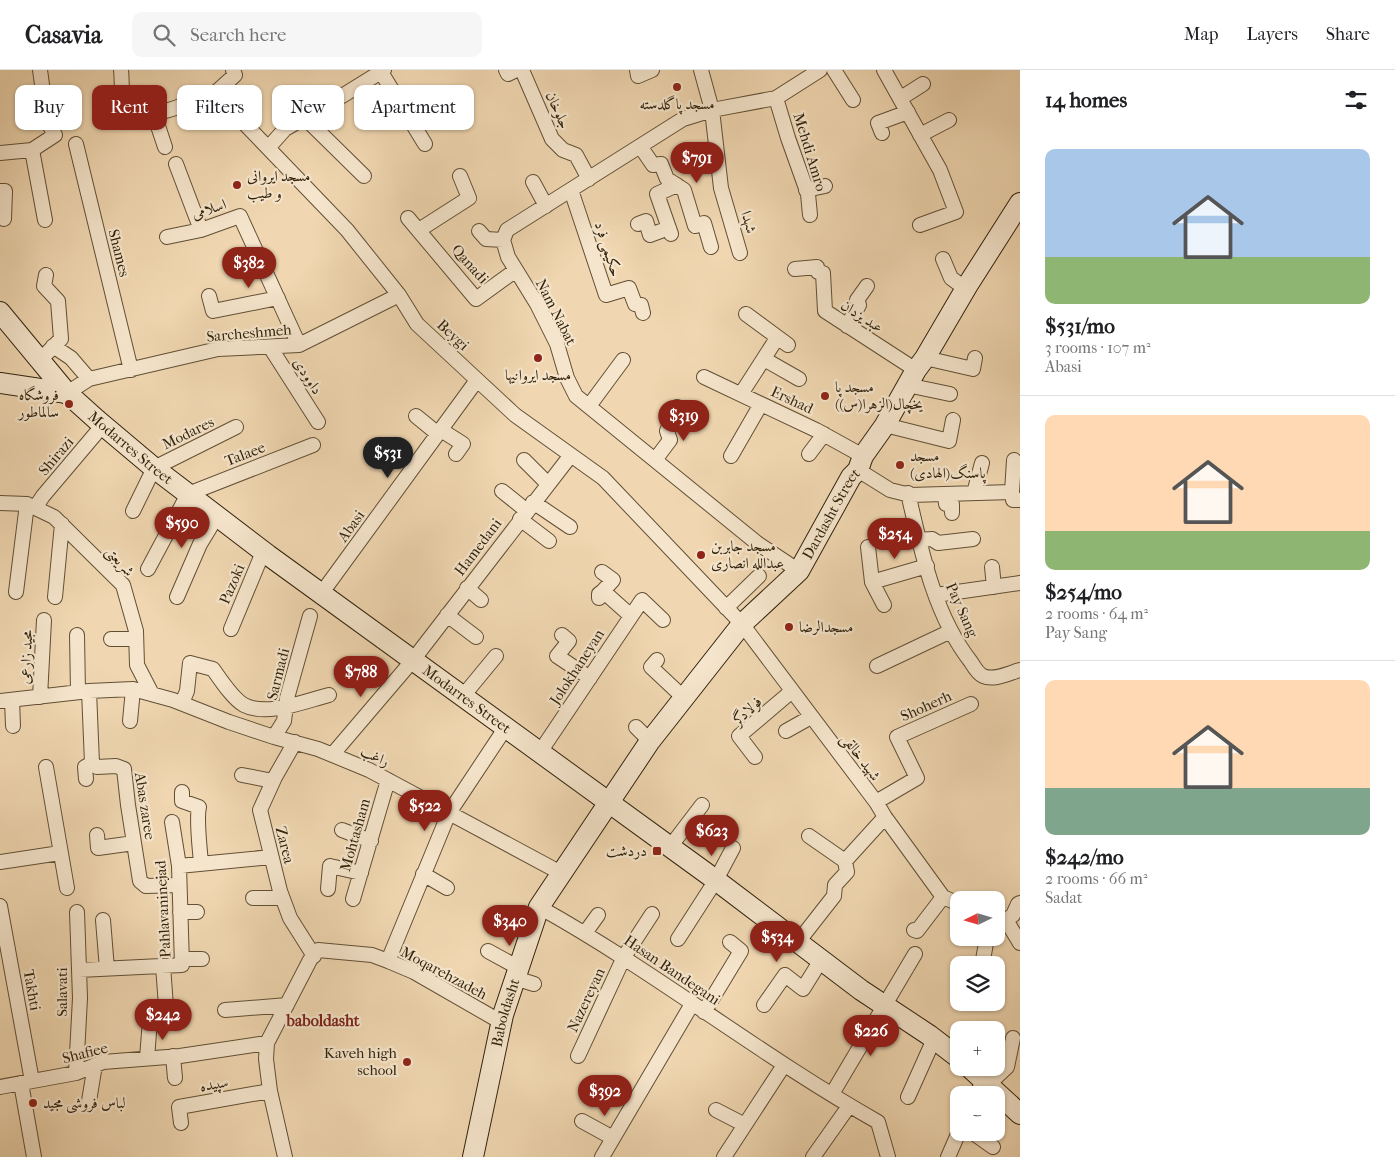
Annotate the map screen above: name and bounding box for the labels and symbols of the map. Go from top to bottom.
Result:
marker: مسجد پاگلدسته [671,81,683,93]
street label: جلوخان [542,89,574,131]
place label: مسجد پاگلدسته [639,95,715,115]
street label: Mehdi Amro [790,111,831,194]
pin: $791 [667,142,727,184]
place label: مسجد ایروانی و طیب [247,167,310,203]
marker: مسجد ایروانی و طیب [231,179,243,191]
street label: اسلامی [190,195,228,223]
street label: شهدا [736,209,761,236]
street label: حکیمی فرد [589,219,625,279]
street label: Shames [104,227,134,279]
street label: Qanadi [448,241,493,288]
pin: $382 [219,246,279,289]
street label: Nam Nabat [532,276,581,349]
street label: عبد یزدان [837,296,887,336]
street label: Beygi [433,316,473,355]
street label: Sarcheshmeh [206,320,293,346]
marker: مسجد ایروانیها [532,352,544,364]
street label: داوودی [289,354,327,398]
place label: مسجد ایروانیها [505,366,571,385]
place label: مسجد پا یخچال(الزهرا(س)) [835,378,923,414]
street label: Ershad [768,382,817,418]
place label: فروشگاه سالماطور [17,385,59,421]
marker: مسجد پا یخچال(الزهرا(س)) [819,390,831,402]
marker: فروشگاه سالماطور [63,398,75,410]
pin: $319 [654,400,714,442]
street label: Modarres Street [84,407,177,489]
street label: Modares [159,413,217,453]
street label: Shirazi [35,433,78,479]
pin: $531 [358,436,418,479]
street label: Talaee [222,438,268,470]
place label: مسجد پاسنگ(الهادی) [910,447,987,484]
marker: مسجد پاسنگ(الهادی) [894,459,906,471]
street label: Dardasht Street [798,464,864,562]
pin: $590 [152,506,212,549]
street label: Abasi [333,506,369,546]
street label: Hamedani [451,514,506,579]
pin: $254 [865,518,925,560]
place label: مسجد جابربن عبدالله انصاری [711,537,784,572]
street label: شریعتی [100,542,138,581]
marker: مسجد جابربن عبدالله انصاری [695,549,707,561]
street label: Pazoki [215,561,249,607]
street label: Pay Sang [942,580,982,641]
place label: مسجدالرضا [799,618,853,636]
marker: مسجدالرضا [783,621,795,633]
street label: Jolokhaneyan [545,625,608,709]
street label: مجید زارعی [16,629,36,685]
street label: Sarmadi [263,646,293,702]
pin: $788 [331,656,391,698]
street label: Modarres Street [419,661,515,738]
street label: Shoherh [898,687,955,725]
street label: فولادگر [726,692,766,731]
street label: شهید خالقی [836,730,885,785]
street label: راغب [357,742,392,771]
street label: Abas zaree [131,770,159,842]
pin: $522 [395,790,455,832]
street label: Mohtasham [336,796,374,873]
pin: $623 [682,814,742,857]
street label: Zarea [272,825,299,867]
place label: دردشت [606,842,647,860]
marker: دردشت [651,845,663,857]
street label: Pahlavaninejad [151,859,175,958]
north arrow [950,891,1005,946]
pin: $340 [480,904,540,947]
pin: $534 [747,920,807,963]
street label: Hasan Bandegani [620,931,724,1009]
street label: Moqarehzadeh [398,943,491,1004]
street label: Nazereyan [563,965,609,1035]
street label: Salavati [53,967,71,1017]
street label: Takhti [20,968,45,1013]
street label: Baboldasht [488,975,524,1048]
pin: $242 [133,998,193,1041]
district label: baboldasht [286,1011,360,1030]
pin: $226 [841,1014,901,1057]
street label: Shafiee [60,1039,110,1067]
place label: Kaveh high school [324,1044,398,1079]
marker: Kaveh high school [401,1056,413,1068]
street label: سپیده [198,1073,230,1097]
pin: $392 [575,1074,635,1117]
place label: لباس فروشی مجید [43,1094,126,1114]
marker: لباس فروشی مجید [27,1097,39,1109]

